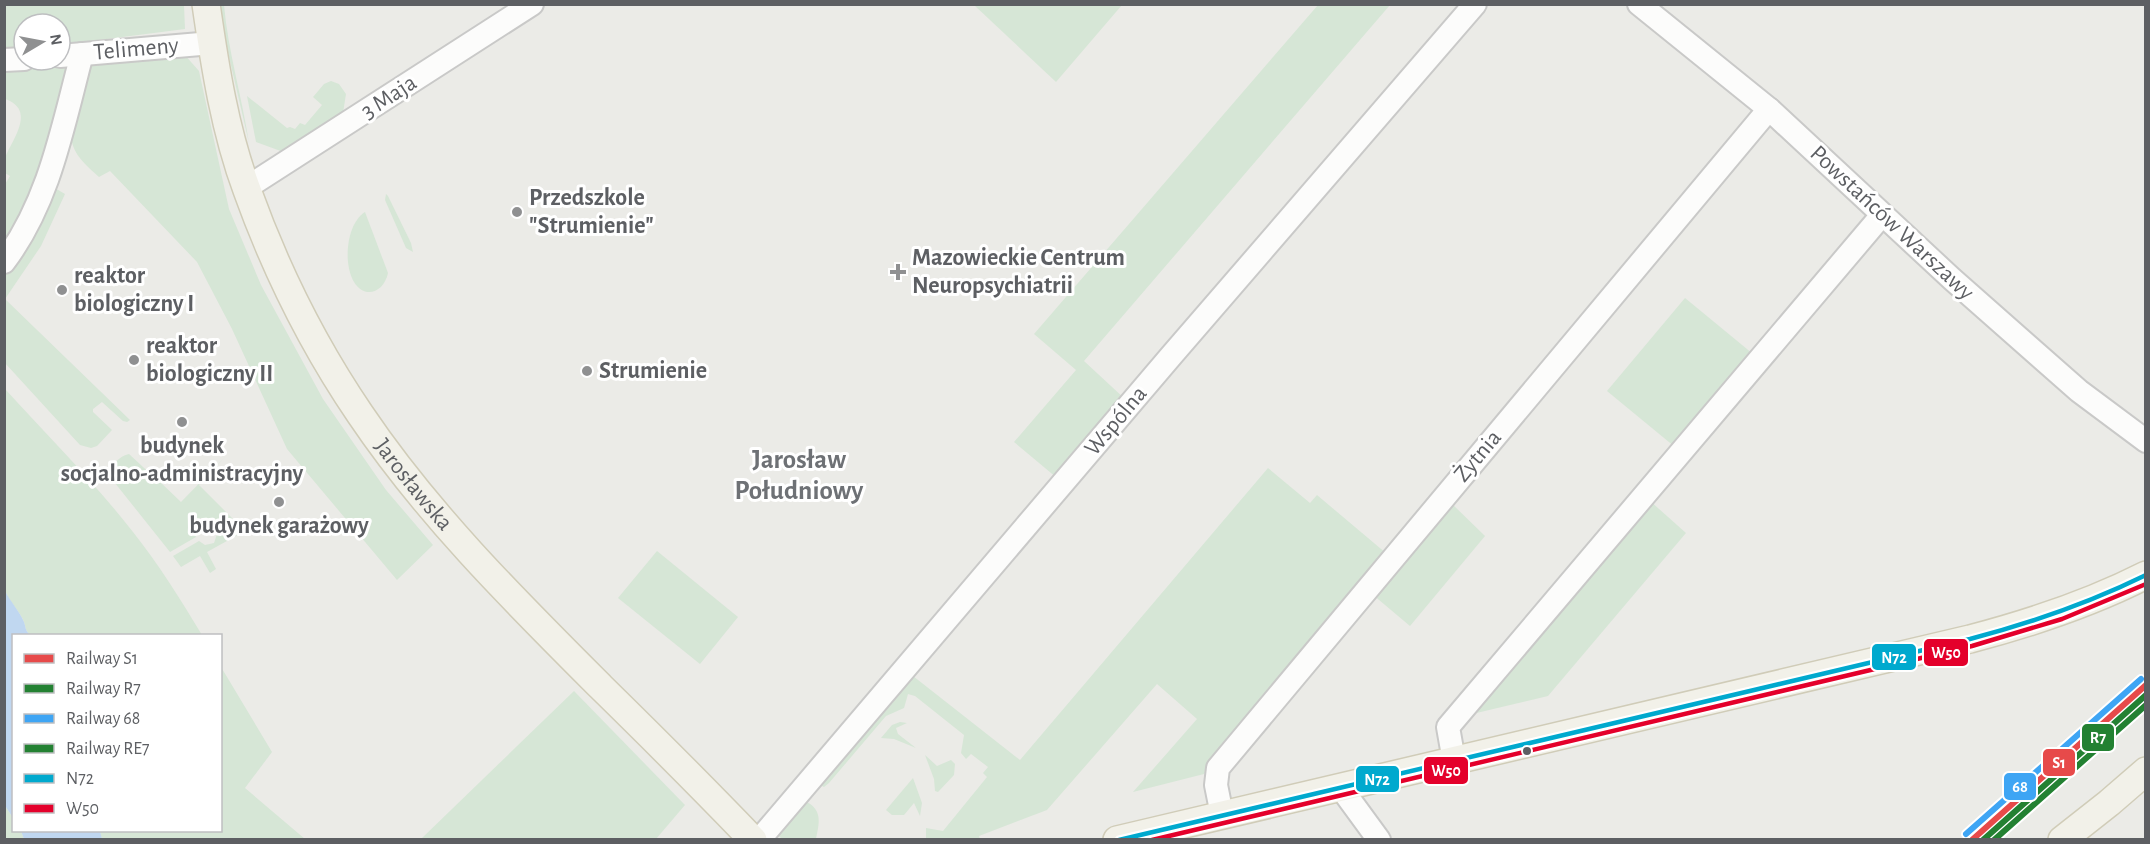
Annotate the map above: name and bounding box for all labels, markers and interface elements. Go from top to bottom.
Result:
north arrow [12,12,72,72]
text: N [47,33,65,46]
street label: Telimeny [92,33,180,65]
street label: 3 Maja [357,70,421,124]
street label: Powstańców Warszawy [1805,141,1979,305]
place label: Przedszkole "Strumienie" [529,186,654,238]
marker: Przedszkole "Strumienie" [510,205,524,219]
place label: Mazowieckie Centrum Neuropsychiatrii [912,246,1125,298]
marker: Mazowieckie Centrum Neuropsychiatrii [889,263,907,281]
place label: reaktor biologiczny I [74,264,194,316]
marker: reaktor biologiczny I [55,283,69,297]
place label: reaktor biologiczny II [146,334,273,386]
marker: reaktor biologiczny II [127,353,141,367]
place label: Strumienie [599,359,707,383]
marker: Strumienie [580,364,594,378]
street label: Wspólna [1080,382,1152,460]
marker: budynek socjalno-administracyjny [175,415,189,429]
street label: Żytnia [1449,425,1506,486]
place label: budynek socjalno-administracyjny [61,434,304,486]
street label: Jarosławska [370,435,457,535]
district label: Jarosław Południowy [735,446,864,505]
marker: budynek garażowy [272,495,286,509]
place label: budynek garażowy [189,514,369,538]
legend [12,634,222,832]
line badge: W50 [1923,638,1969,667]
line badge: N72 [1871,643,1917,671]
text: W50 [1931,645,1961,661]
text: Railway S1 [66,650,138,668]
text: N72 [1881,650,1907,666]
text: Railway R7 [66,680,141,698]
text: Railway 68 [66,710,140,728]
line badge: R7 [2081,723,2115,752]
text: R7 [2090,730,2106,746]
text: Railway RE7 [66,740,149,758]
unlabelled marker [1521,745,1533,757]
line badge: S1 [2042,748,2076,777]
text: S1 [2052,755,2066,771]
line badge: W50 [1423,756,1469,785]
text: W50 [1431,763,1461,779]
line badge: N72 [1355,765,1400,793]
text: N72 [66,770,94,788]
text: N72 [1364,772,1390,788]
line badge: 68 [2003,772,2037,801]
text: 68 [2012,779,2028,795]
text: W50 [66,800,99,818]

